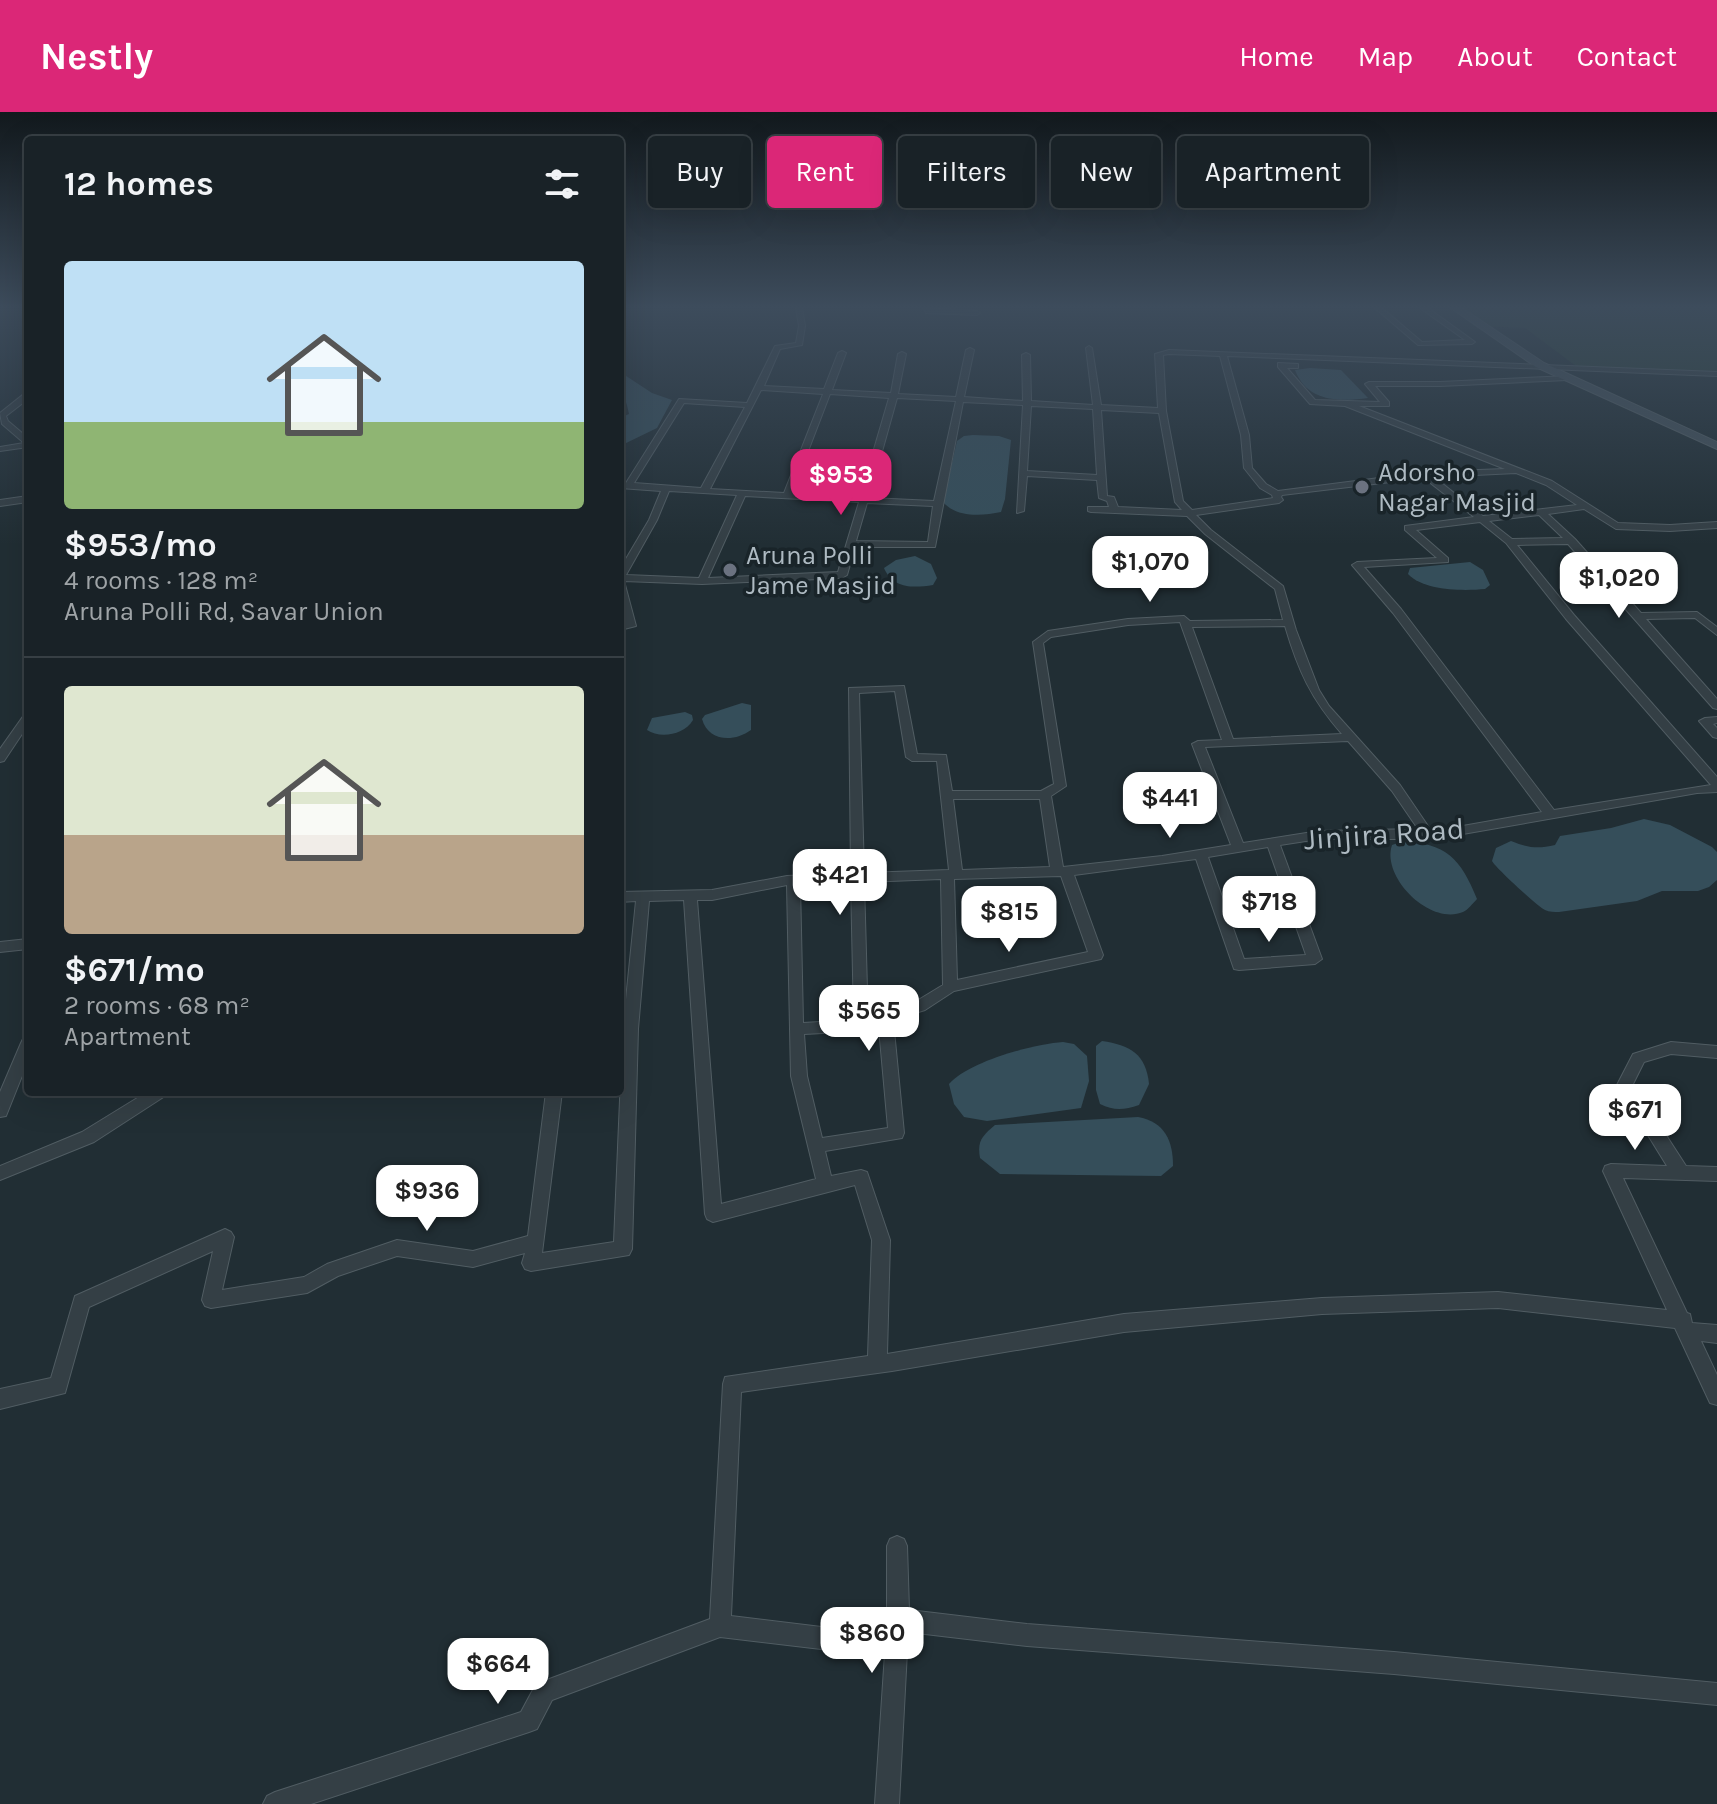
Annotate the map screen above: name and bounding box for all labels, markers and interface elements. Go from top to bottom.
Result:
text: Nestly [40,34,153,79]
text: Home [1239,40,1314,73]
text: Map [1358,40,1413,73]
text: About [1457,40,1533,73]
text: Contact [1577,40,1677,73]
chip: Buy [648,136,751,208]
chip: Rent [767,136,882,208]
chip: Filters [898,136,1035,208]
chip: New [1051,136,1161,208]
chip: Apartment [1177,136,1369,208]
icon: filters [540,162,584,206]
text: 12 homes [64,164,214,204]
icon: home [252,313,396,457]
pin: $953 [794,449,888,517]
place label: Adorsho Nagar Masjid [1378,457,1536,518]
text: $953 [808,459,874,490]
marker: Adorsho Nagar Masjid [1353,478,1371,496]
text: $953/mo [64,525,217,565]
pin: $1,070 [1085,536,1215,604]
place label: Aruna Polli Jame Masjid [746,540,896,601]
text: $1,070 [1110,546,1190,577]
pin: $1,020 [1554,552,1684,620]
marker: Aruna Polli Jame Masjid [721,561,739,579]
text: $1,020 [1578,562,1660,593]
text: 4 rooms · 128 m² [64,565,258,596]
text: Aruna Polli Rd, Savar Union [64,596,384,627]
icon: home [252,738,396,882]
pin: $441 [1123,772,1217,840]
text: $441 [1141,782,1199,813]
street label: Jinjira Road [1302,810,1466,858]
pin: $421 [793,849,887,917]
text: $421 [811,859,869,890]
pin: $718 [1222,876,1316,944]
pin: $815 [962,886,1056,954]
text: $718 [1241,886,1297,917]
text: $815 [979,896,1039,927]
text: $671/mo [64,950,205,990]
pin: $565 [822,985,916,1053]
text: 2 rooms · 68 m² [64,990,250,1021]
text: $565 [837,995,901,1026]
text: Apartment [64,1021,191,1052]
pin: $671 [1588,1084,1682,1152]
text: $671 [1607,1094,1663,1125]
pin: $936 [380,1165,474,1233]
text: $936 [394,1175,460,1206]
pin: $860 [825,1607,919,1675]
text: $860 [839,1617,905,1648]
pin: $664 [451,1638,545,1706]
text: $664 [466,1648,530,1679]

